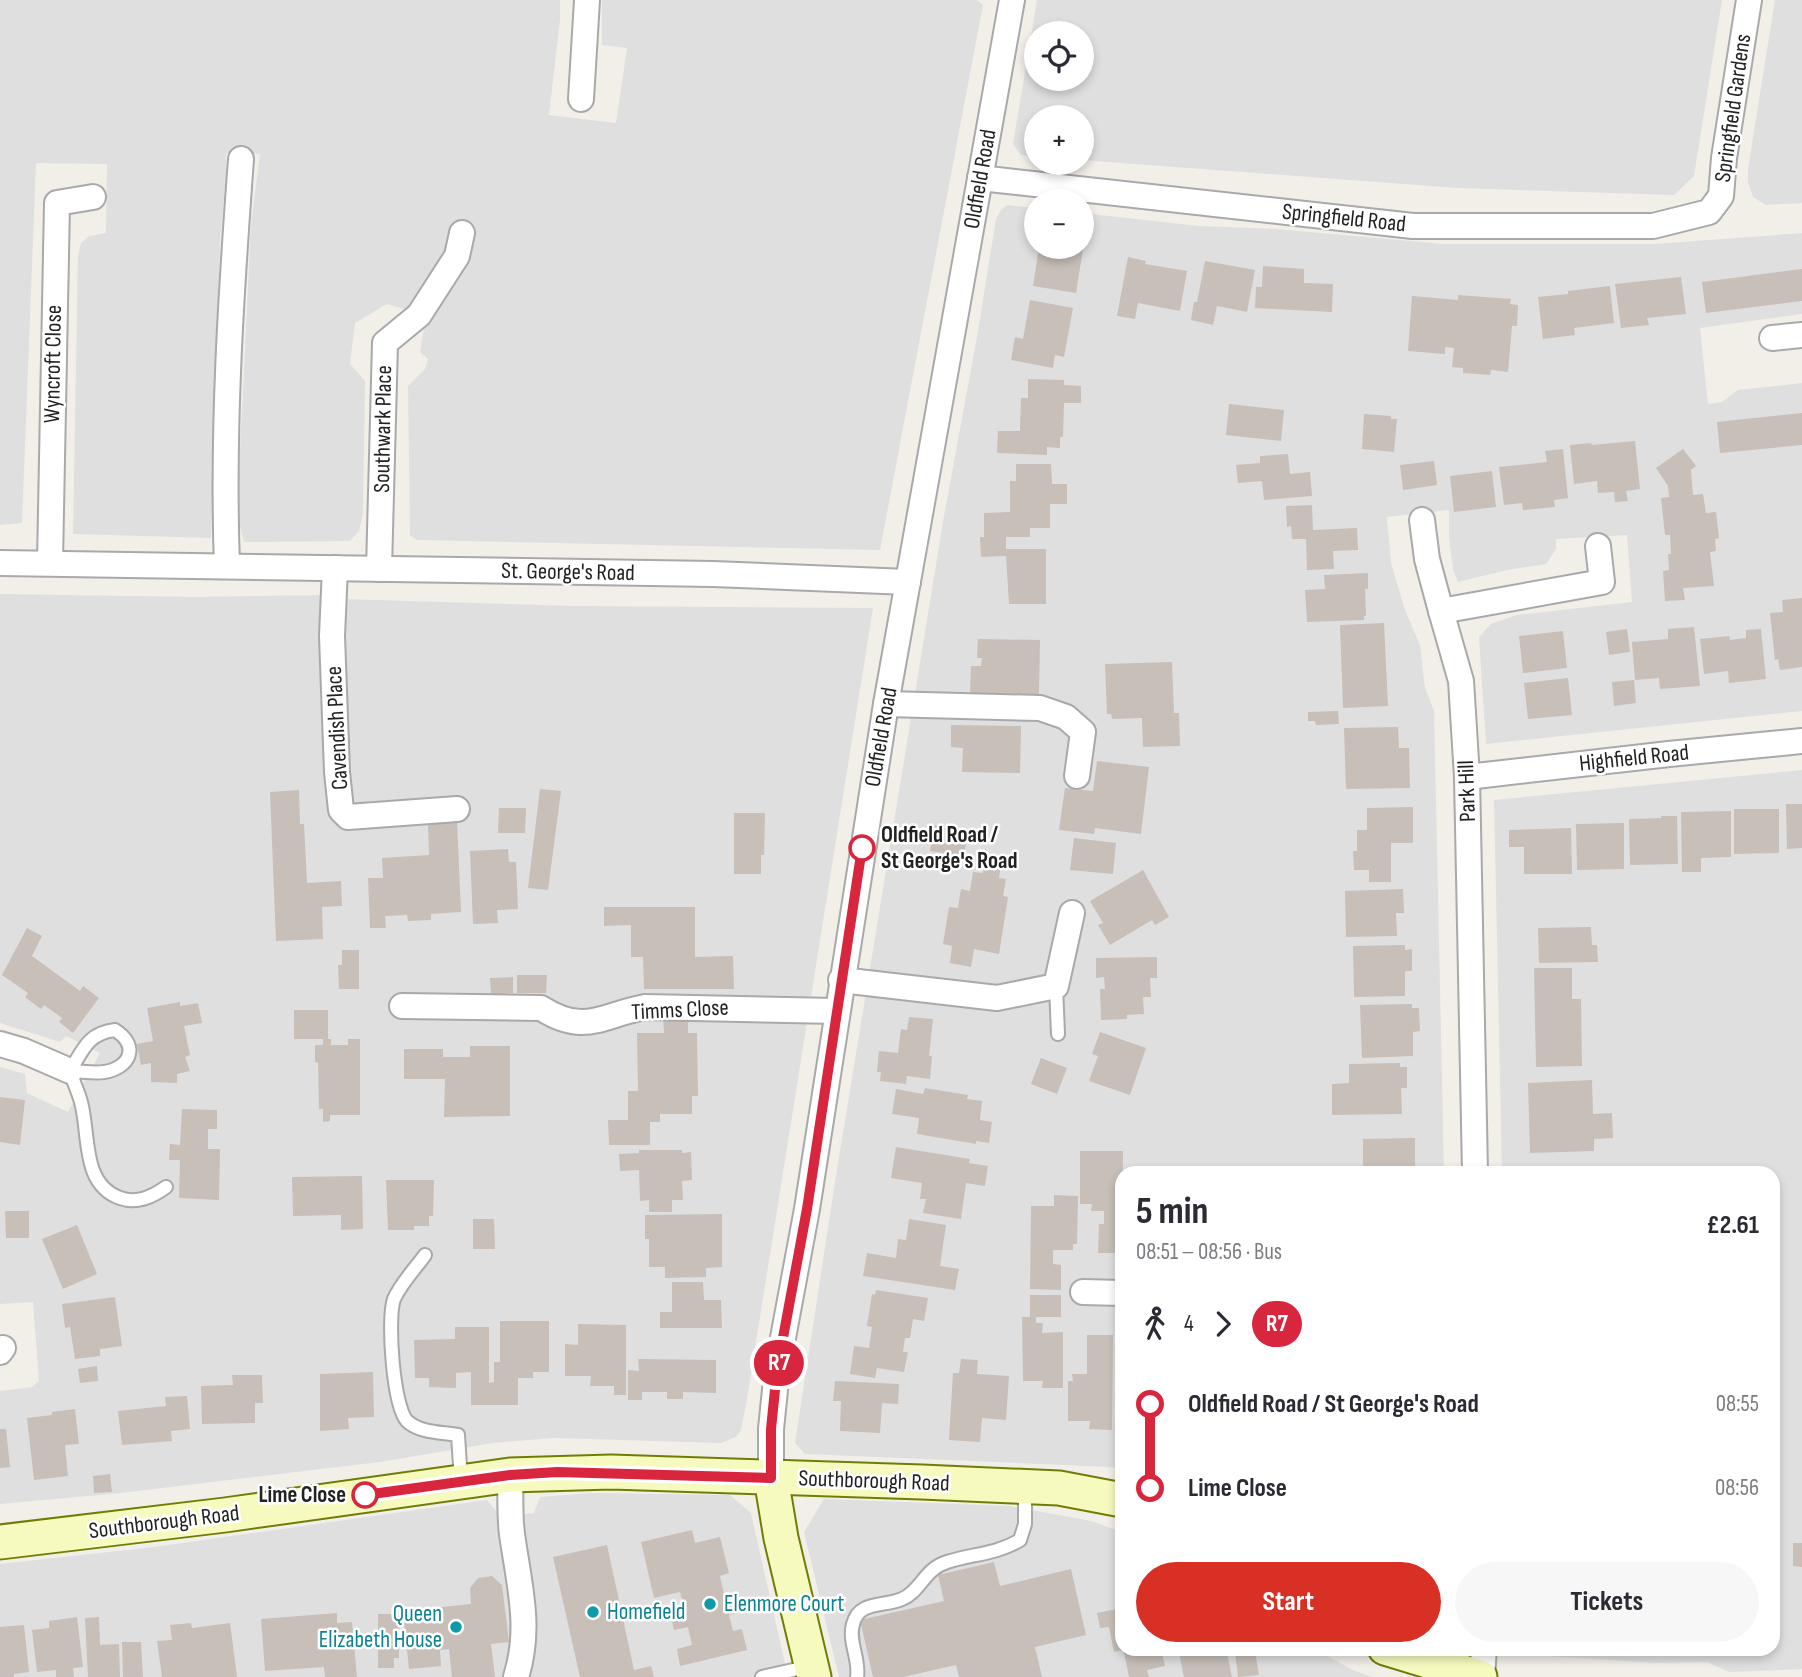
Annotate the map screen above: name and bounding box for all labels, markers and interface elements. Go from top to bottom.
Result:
map controls [1024,21,1094,259]
button: locate [1024,21,1094,91]
street label: Springfield Gardens [1709,32,1757,184]
button: + [1024,105,1094,175]
street label: Oldfield Road [957,127,1003,231]
button: − [1024,189,1094,259]
street label: Springfield Road [1281,198,1407,238]
street label: Wyncroft Close [38,305,68,423]
street label: Southwark Place [368,365,398,493]
street label: St. George's Road [501,557,635,587]
street label: Cavendish Place [320,665,354,791]
street label: Oldfield Road [858,685,904,789]
street label: Highfield Road [1578,738,1690,778]
street label: Park Hill [1452,760,1482,822]
place label: Oldfield Road / St George's Road [881,821,1018,875]
marker: Oldfield Road / St George's Road [849,835,875,861]
street label: Timms Close [631,993,729,1027]
text: 5 min [1136,1189,1208,1234]
text: £2.61 [1706,1210,1759,1241]
text: 08:51 – 08:56 · Bus [1136,1238,1282,1266]
icon: walk [1136,1305,1174,1343]
icon: forward [1204,1305,1242,1343]
text: R7 [1266,1309,1288,1338]
text: 4 [1184,1310,1194,1338]
line badge: R7 [748,1340,810,1386]
text: R7 [768,1348,790,1377]
text: Oldfield Road / St George's Road [1188,1389,1479,1420]
text: 08:55 [1716,1390,1759,1418]
street label: Southborough Road [798,1464,950,1498]
text: Lime Close [1188,1473,1287,1504]
text: 08:56 [1715,1474,1759,1502]
place label: Lime Close [258,1481,346,1509]
marker: Lime Close [352,1482,378,1508]
street label: Southborough Road [87,1499,241,1545]
button: Start [1136,1562,1441,1642]
button: Tickets [1455,1562,1759,1642]
place label: Elenmore Court [724,1590,844,1618]
marker: Elenmore Court [702,1596,718,1612]
place label: Homefield [607,1598,685,1626]
place label: Queen Elizabeth House [319,1600,442,1654]
marker: Homefield [585,1604,601,1620]
marker: Queen Elizabeth House [448,1619,464,1635]

